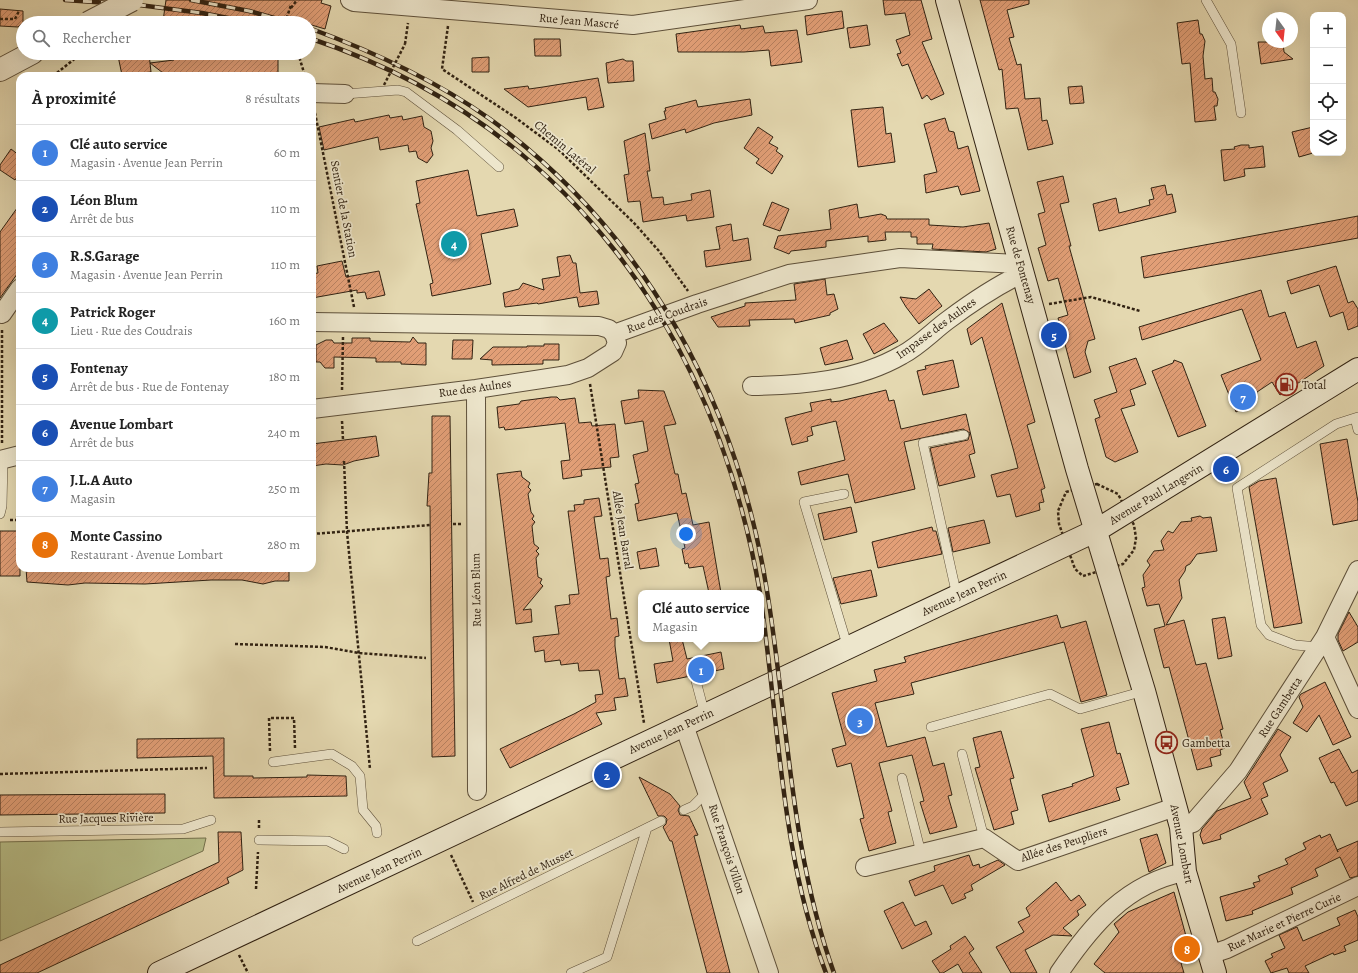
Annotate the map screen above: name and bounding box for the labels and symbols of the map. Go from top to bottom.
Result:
street label: Rue Jean Mascré [538,10,620,32]
north arrow [1262,12,1298,48]
street label: Chemin Latéral [531,117,599,177]
street label: Sentier de la Station [327,159,361,259]
street label: Rue de Fontenay [1002,224,1040,306]
pin: 4 [441,229,467,259]
street label: Rue des Coudrais [624,293,710,337]
street label: Impasse des Aulnes [893,293,979,363]
pin: 5 [1041,320,1067,350]
fuel station icon: Total [1274,372,1300,398]
street label: Rue des Aulnes [438,375,513,401]
place label: Total [1302,377,1326,393]
pin: 7 [1230,382,1256,412]
pin: 6 [1213,454,1239,484]
street label: Avenue Paul Langevin [1105,459,1206,529]
street label: Allée Jean Barral [609,489,637,571]
your location [676,524,696,544]
street label: Rue Léon Blum [467,553,485,627]
street label: Avenue Jean Perrin [918,566,1009,620]
pin: 1 [688,655,714,685]
street label: Rue Gambetta [1254,673,1306,741]
street label: Avenue Jean Perrin [625,704,716,758]
pin: 3 [847,706,873,736]
bus stop icon: Gambetta [1154,730,1180,756]
place label: Gambetta [1182,735,1231,751]
pin: 2 [594,760,620,790]
street label: Rue François Villon [705,802,749,897]
street label: Avenue Lombart [1166,802,1198,885]
street label: Rue Jacques Rivière [58,809,154,827]
street label: Allée des Peupliers [1018,822,1110,866]
street label: Avenue Jean Perrin [333,843,424,897]
street label: Rue Alfred de Musset [476,844,576,904]
street label: Rue Marie et Pierre Curie [1225,889,1343,955]
pin: 8 [1174,934,1200,964]

